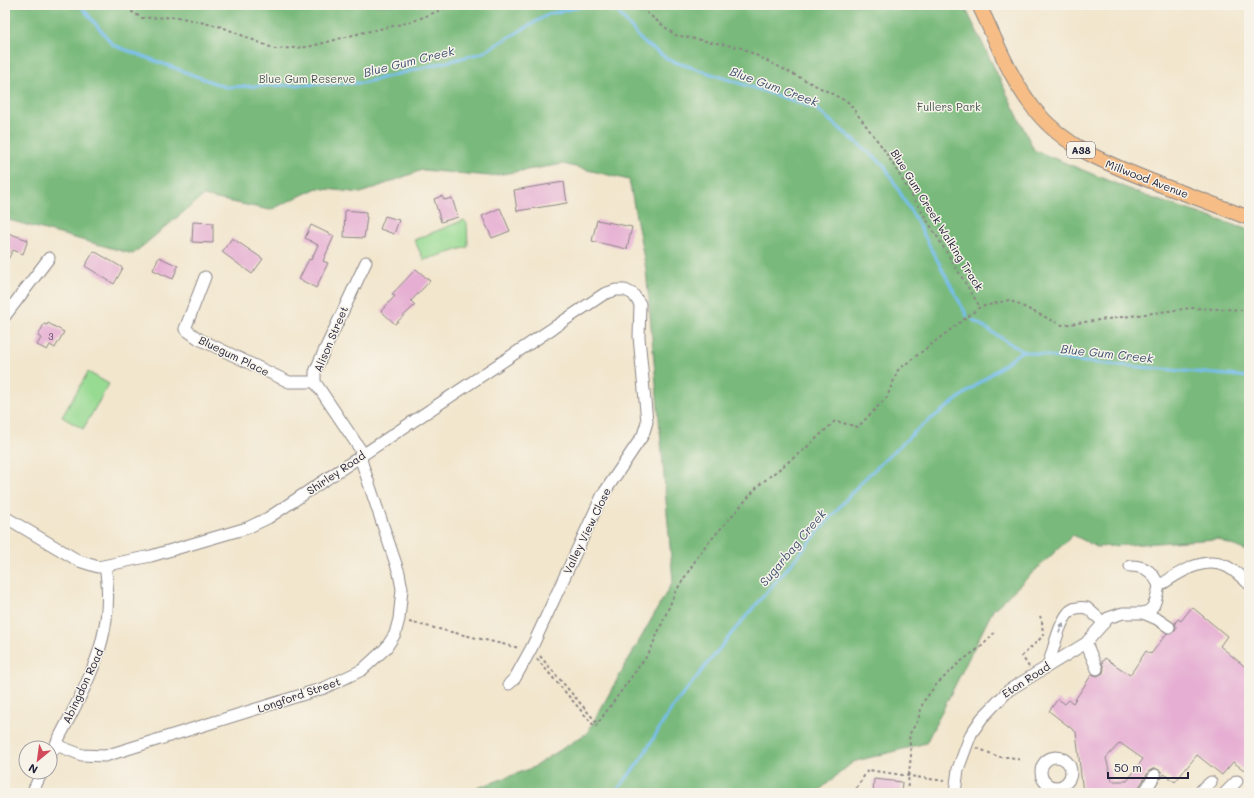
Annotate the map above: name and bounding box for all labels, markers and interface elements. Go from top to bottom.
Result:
water label: Blue Gum Creek [362,42,456,80]
water label: Blue Gum Creek [728,63,821,110]
park label: Blue Gum Reserve [259,71,355,86]
park label: Fullers Park [917,99,981,114]
road number: A38 [1067,142,1095,158]
street label: Blue Gum Creek Walking Track [888,146,987,293]
street label: Millwood Avenue [1104,156,1191,201]
street label: Alison Street [310,303,351,374]
house number: 3 [48,331,54,342]
street label: Bluegum Place [196,332,272,379]
water label: Blue Gum Creek [1060,340,1155,366]
street label: Shirley Road [304,447,368,498]
street label: Valley View Close [559,485,614,576]
water label: Sugarbag Creek [755,505,829,589]
one-way arrow [1058,623,1064,634]
street label: Abingdon Road [59,646,106,726]
street label: Eton Road [999,658,1053,701]
street label: Longford Street [255,673,342,716]
north arrow [18,740,58,780]
scale bar [1108,754,1188,780]
text: 50 m [1114,759,1142,775]
text: N [26,761,40,778]

